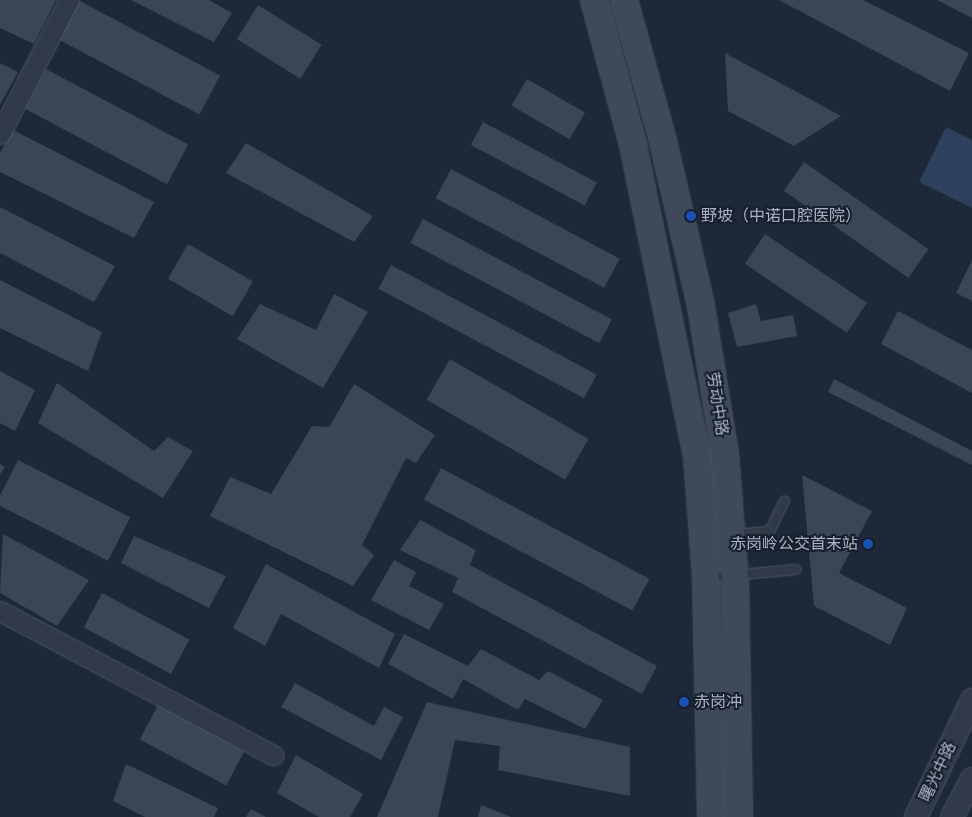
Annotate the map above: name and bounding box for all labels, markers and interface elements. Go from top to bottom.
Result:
place label: 野坡（中诺口腔医院） [701,206,861,226]
marker: 野坡（中诺口腔医院） [685,210,697,222]
street label: 劳动中路 [703,371,731,437]
place label: 赤岗岭公交首末站 [730,534,858,554]
marker: 赤岗岭公交首末站 [862,538,874,550]
place label: 赤岗冲 [694,692,742,712]
marker: 赤岗冲 [678,696,690,708]
street label: 曙光中路 [916,739,960,805]

